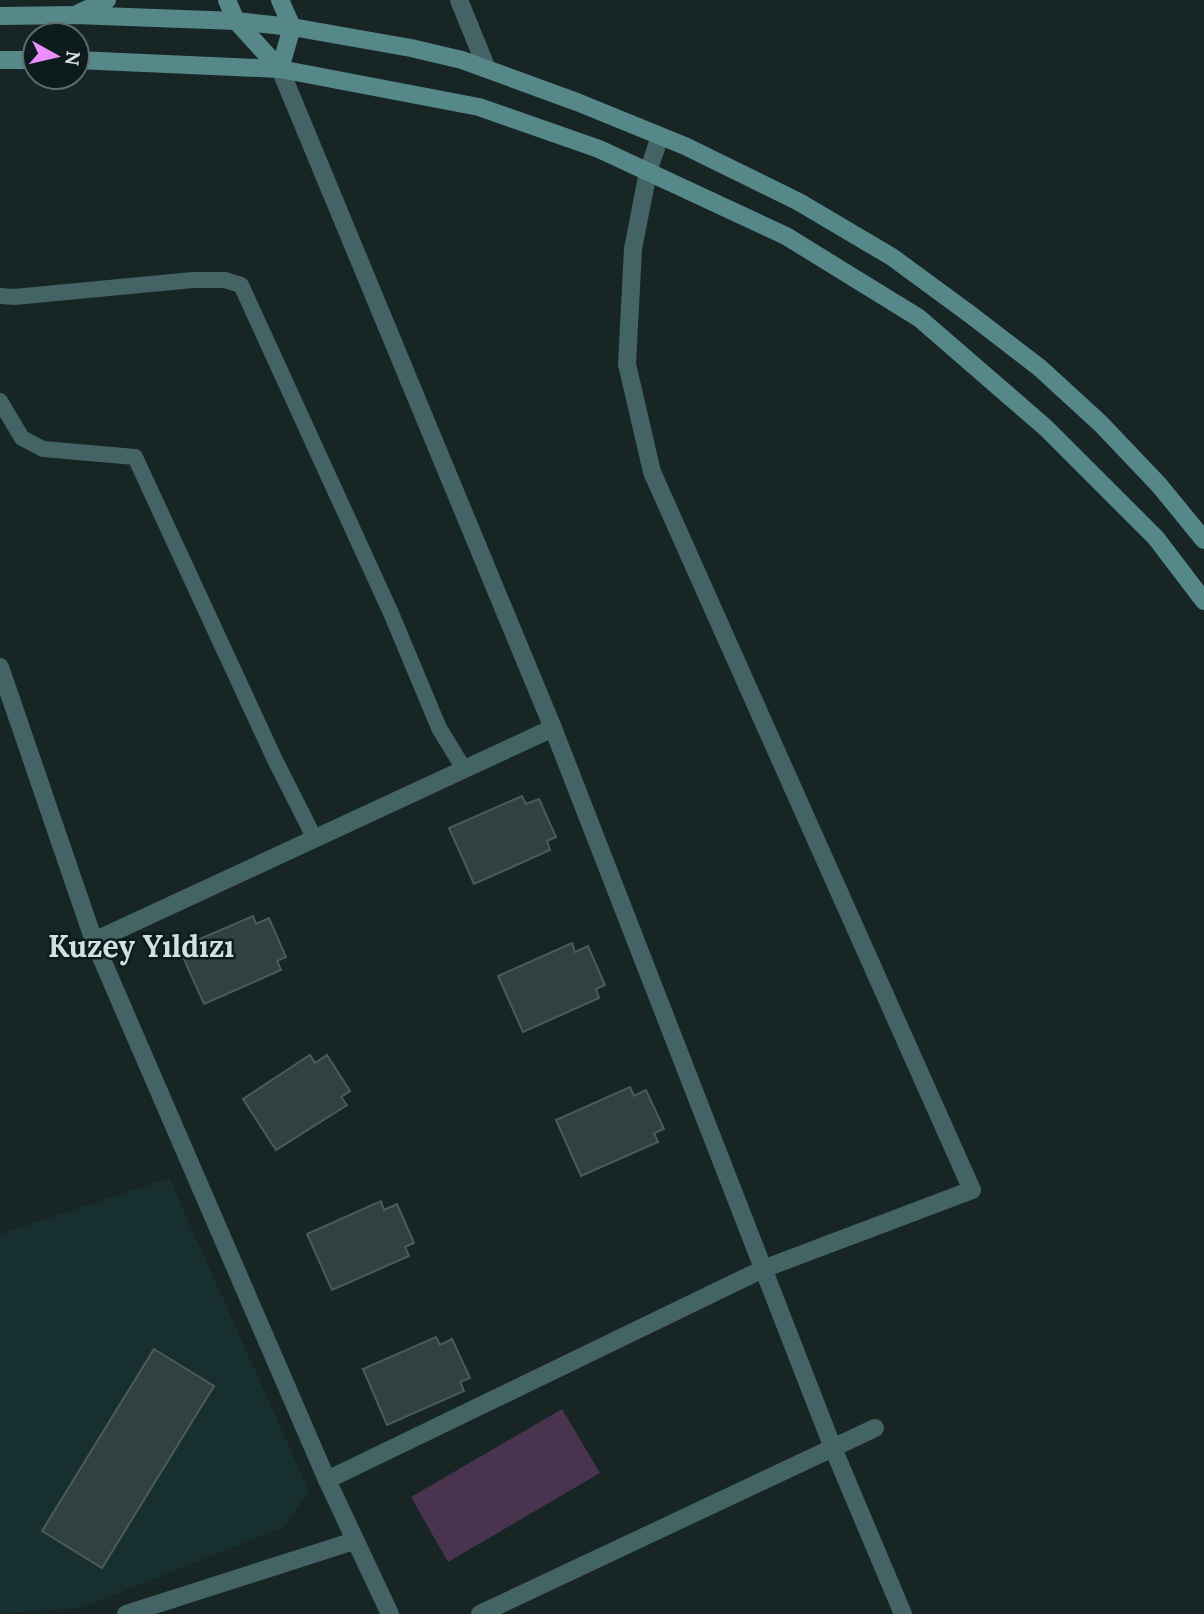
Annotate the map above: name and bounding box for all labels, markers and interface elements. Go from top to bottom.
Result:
north arrow [21,21,91,91]
text: N [60,49,86,68]
district label: Kuzey Yıldızı [48,927,234,966]

